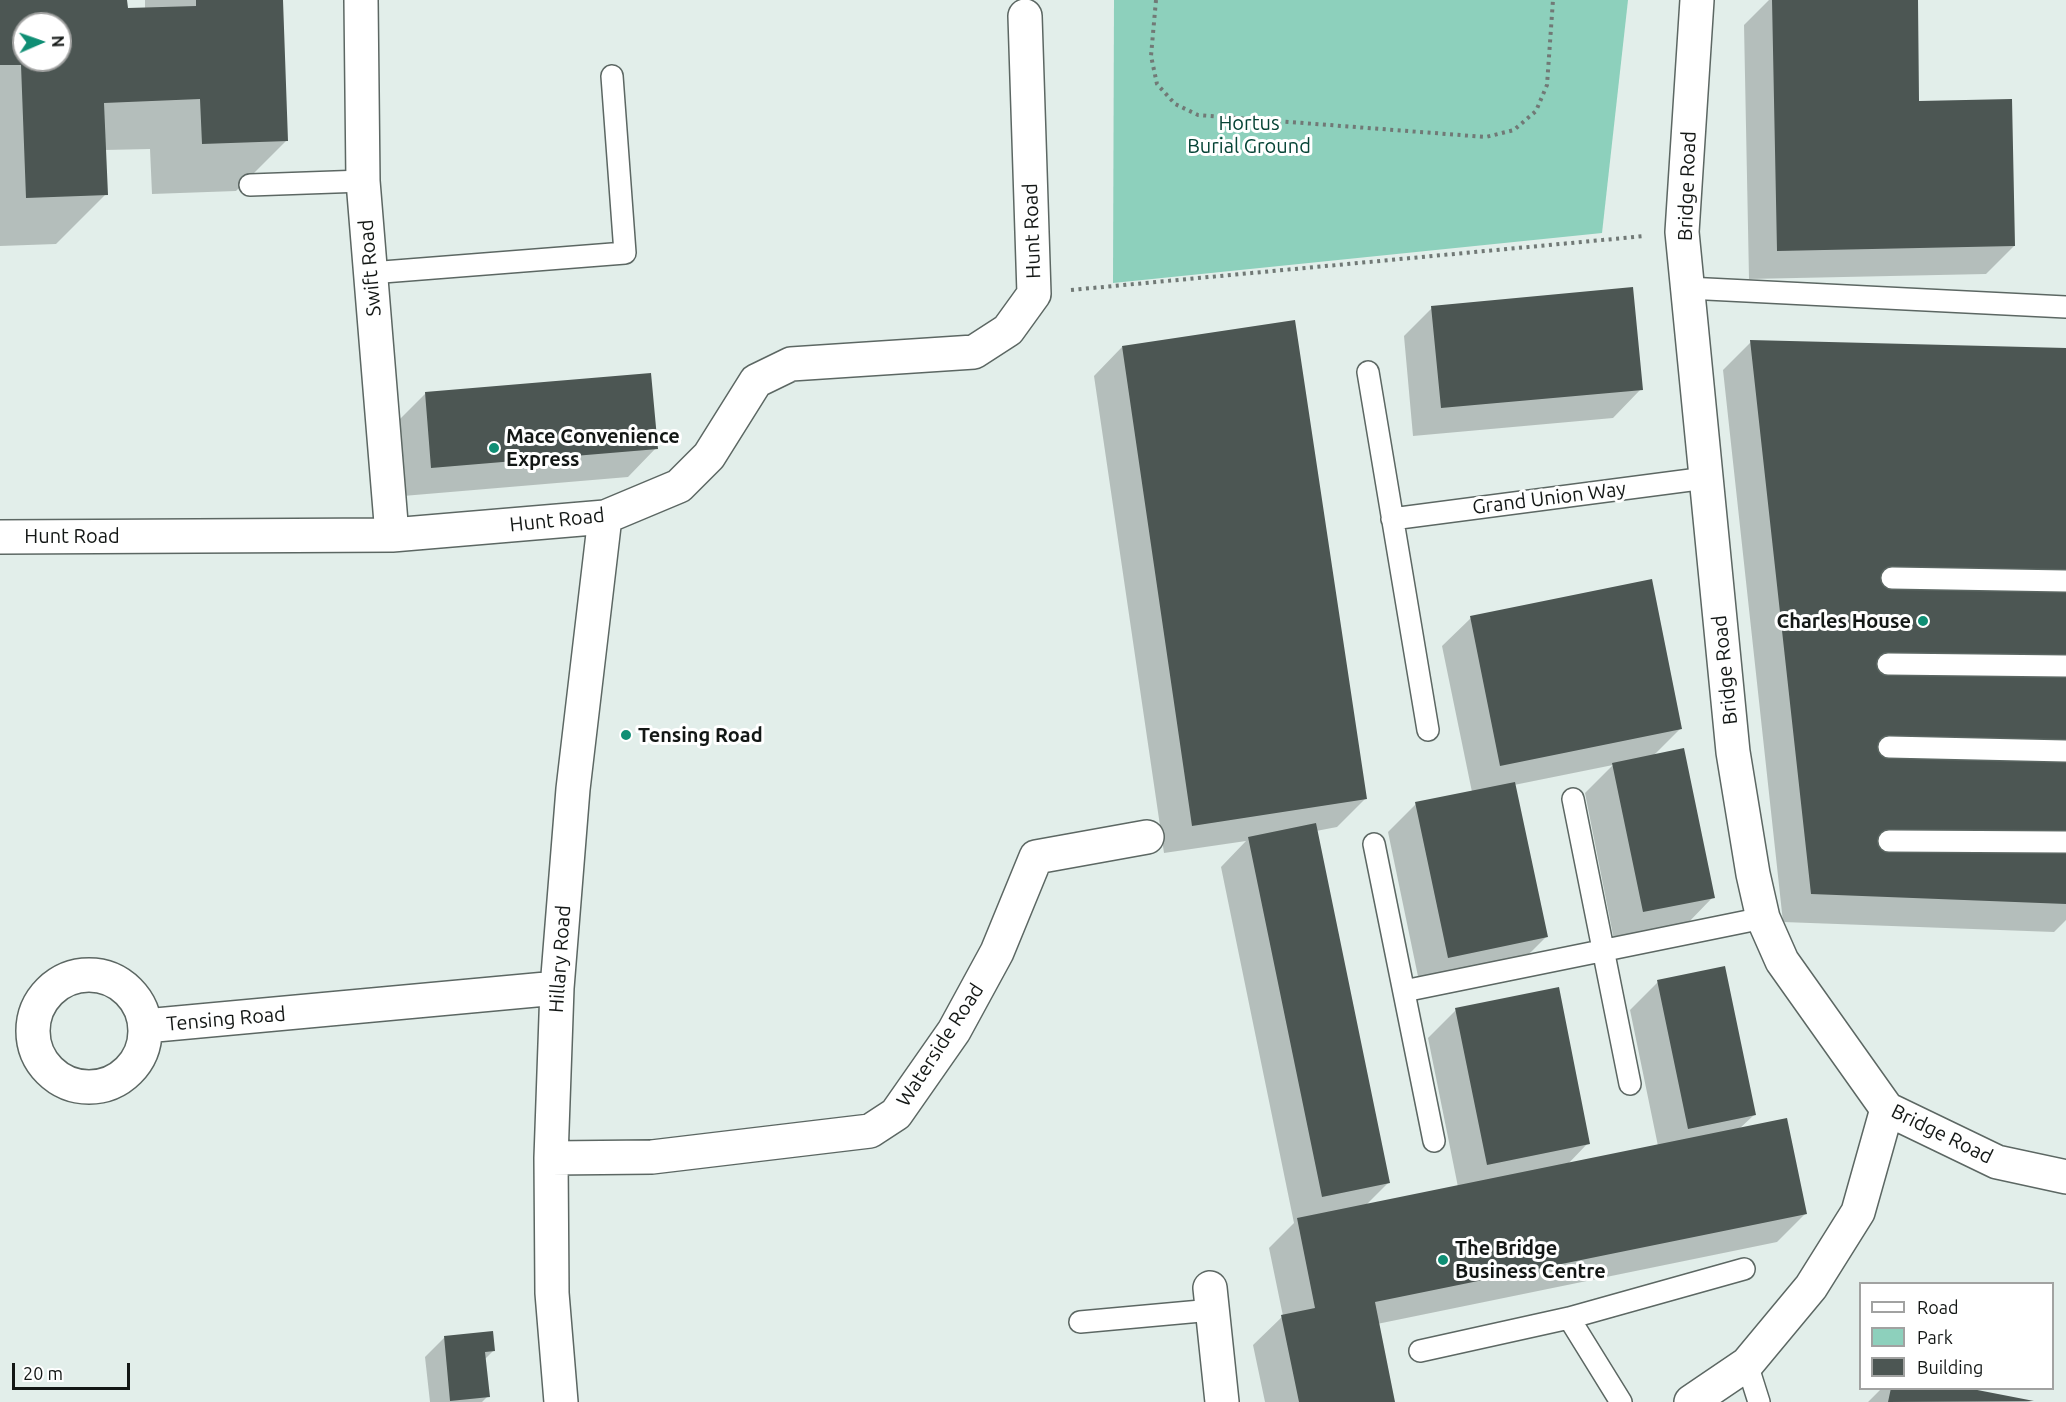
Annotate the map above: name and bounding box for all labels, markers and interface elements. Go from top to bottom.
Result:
north arrow [12,12,72,72]
text: N [49,35,67,48]
park label: Hortus Burial Ground [1187,111,1311,158]
street label: Bridge Road [1673,131,1701,241]
street label: Hunt Road [1018,183,1046,279]
street label: Swift Road [354,219,386,317]
place label: Mace Convenience Express [506,424,680,471]
marker: Mace Convenience Express [487,441,501,455]
street label: Grand Union Way [1471,477,1627,519]
street label: Hunt Road [508,503,606,537]
street label: Hunt Road [24,524,120,548]
place label: Charles House [1776,609,1911,633]
street label: Bridge Road [1707,614,1743,726]
marker: Charles House [1916,614,1930,628]
place label: Tensing Road [638,723,763,747]
marker: Tensing Road [619,728,633,742]
street label: Hillary Road [544,904,576,1014]
street label: Waterside Road [891,979,989,1111]
street label: Tensing Road [165,1002,287,1036]
street label: Bridge Road [1887,1099,1997,1169]
place label: The Bridge Business Centre [1455,1236,1606,1283]
marker: The Bridge Business Centre [1436,1253,1450,1267]
legend [1859,1282,2054,1390]
text: Road [1917,1297,1959,1317]
text: Park [1917,1327,1953,1347]
scale bar [15,1351,134,1389]
text: Building [1917,1357,1983,1377]
text: 20 m [23,1363,63,1383]

